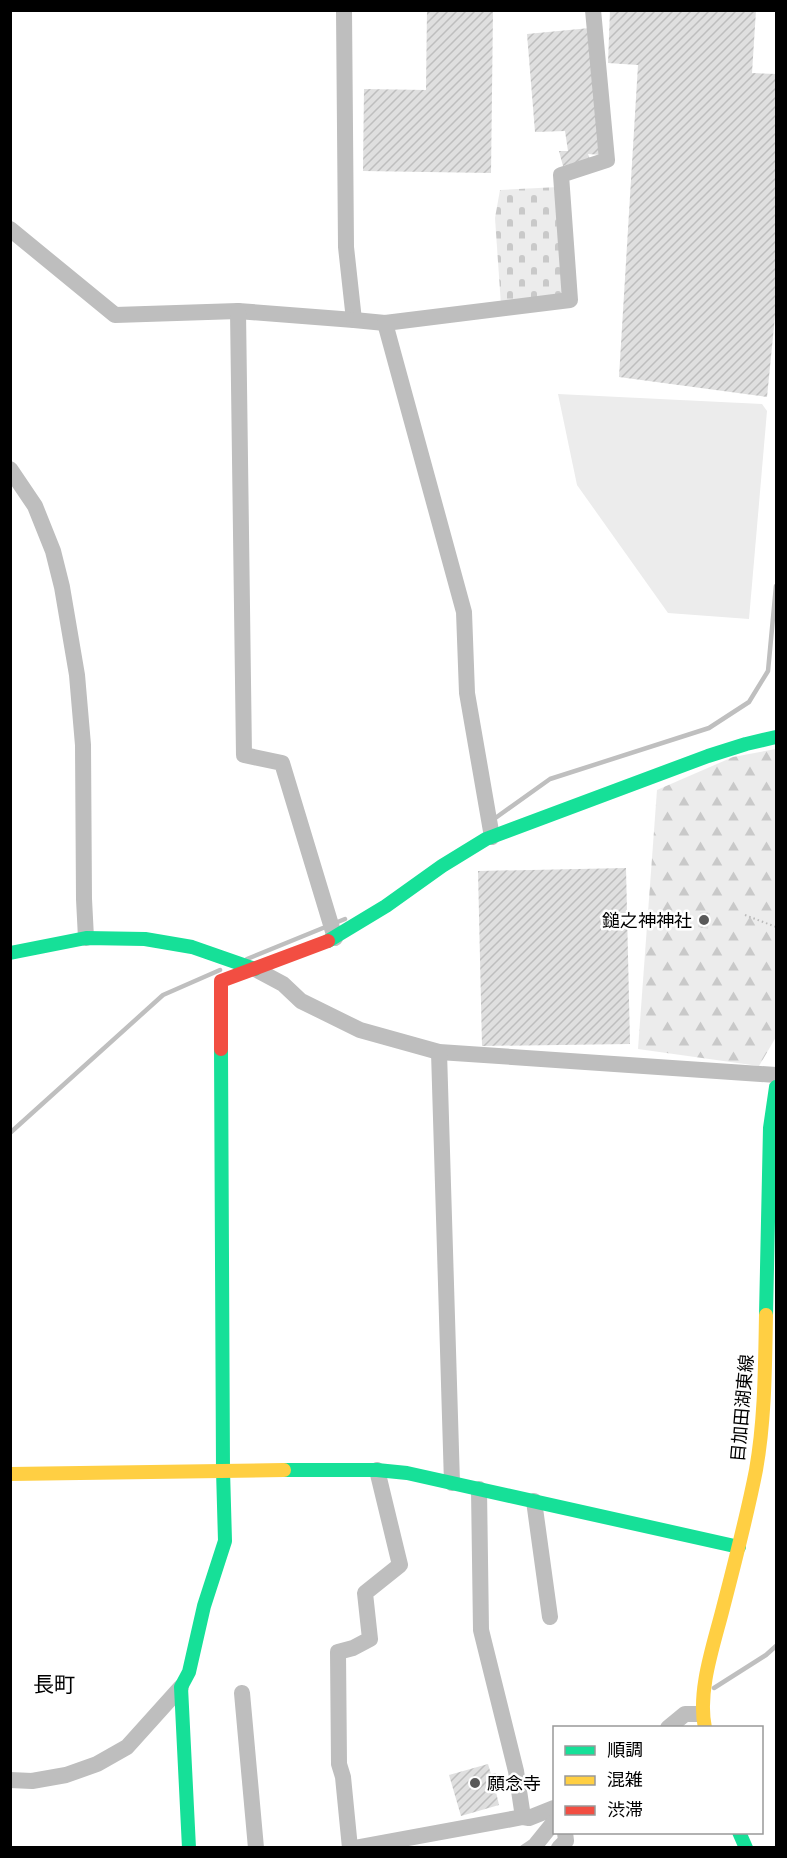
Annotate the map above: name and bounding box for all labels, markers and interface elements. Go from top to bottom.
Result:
place label: 鎚之神神社 [602,910,692,931]
marker: 鎚之神神社 [697,913,711,927]
street label: 目加田湖東線 [727,1353,757,1463]
district label: 長町 [33,1672,75,1697]
legend [553,1726,763,1834]
text: 順調 [607,1739,643,1760]
text: 混雑 [607,1769,643,1790]
place label: 願念寺 [487,1773,541,1794]
marker: 願念寺 [468,1776,482,1790]
text: 渋滞 [607,1799,643,1820]

